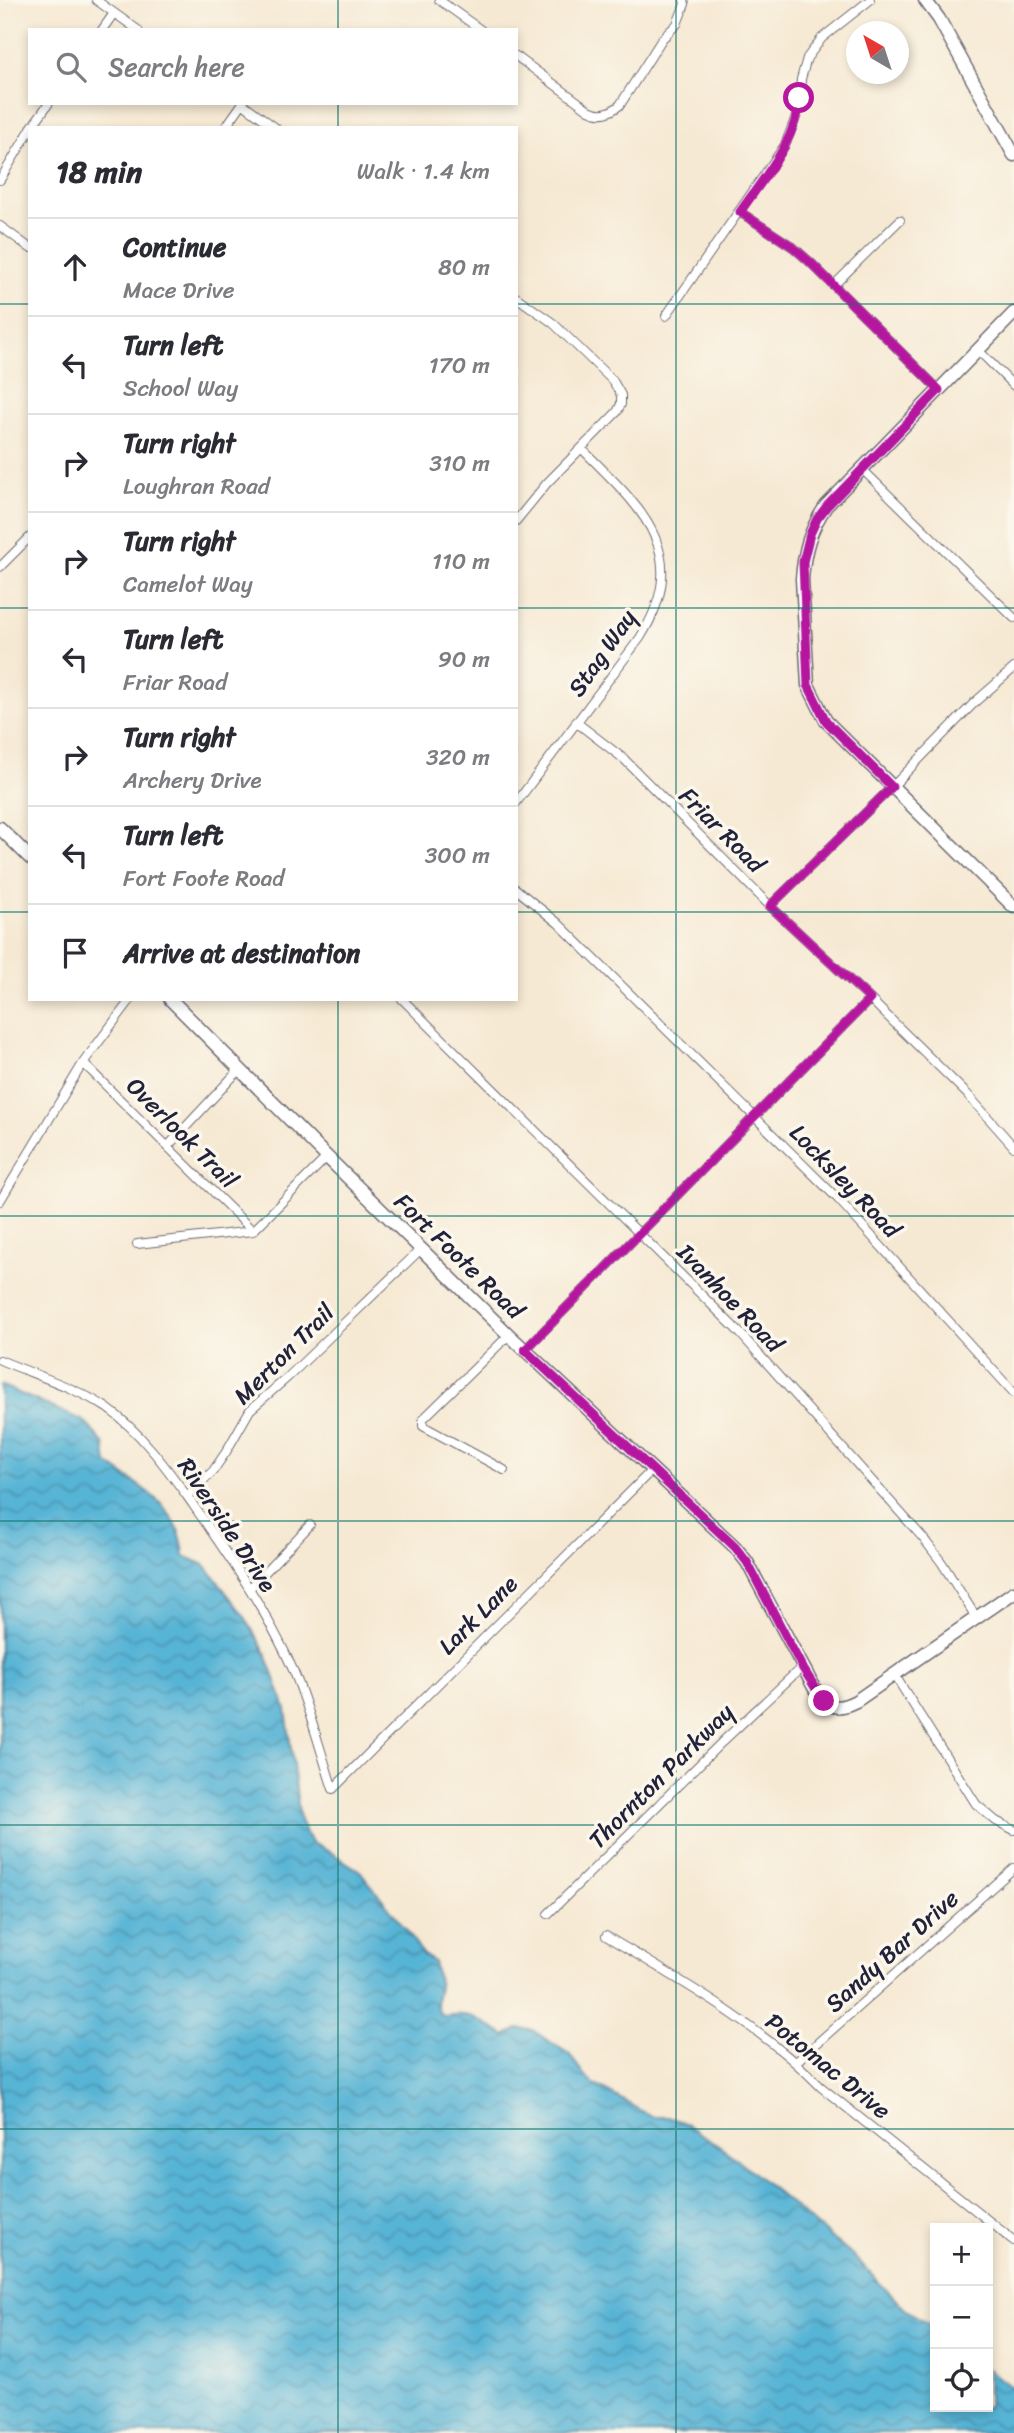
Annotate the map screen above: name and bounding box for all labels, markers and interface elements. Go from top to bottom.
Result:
north arrow [846,21,909,84]
search box [28,28,518,105]
text: Search here [108,44,245,90]
icon: search [52,48,90,86]
route start [783,82,814,113]
text: 18 min [56,145,142,199]
text: Walk · 1.4 km [357,151,490,192]
text: Continue [123,224,226,270]
text: 80 m [438,247,490,288]
icon: ahead [56,248,94,286]
text: Mace Drive [123,270,235,311]
text: Turn left [123,322,223,368]
text: 170 m [429,345,490,386]
icon: left [56,346,94,384]
text: School Way [123,368,238,409]
text: Turn right [123,420,236,466]
text: 310 m [429,443,490,484]
icon: right [56,444,94,482]
text: Loughran Road [123,466,270,507]
text: Turn right [123,518,236,564]
text: 110 m [432,541,490,582]
icon: right [56,542,94,580]
text: Camelot Way [123,564,253,605]
street label: Stag Way [556,600,648,706]
text: Turn left [123,616,223,662]
text: 90 m [438,639,490,680]
icon: left [56,640,94,678]
text: Friar Road [123,662,227,703]
text: Turn right [123,714,236,760]
text: 320 m [426,737,490,778]
icon: right [56,738,94,776]
text: Archery Drive [123,760,262,801]
street label: Friar Road [669,777,776,884]
text: Turn left [123,812,223,858]
text: 300 m [425,835,490,876]
icon: left [56,836,94,874]
text: Fort Foote Road [123,858,284,899]
text: Arrive at destination [123,930,360,976]
icon: arrive [56,934,94,972]
street label: Overlook Trail [116,1067,249,1200]
street label: Locksley Road [779,1114,912,1249]
street label: Fort Foote Road [384,1182,536,1331]
street label: Ivanhoe Road [666,1232,795,1365]
street label: Merton Trail [223,1292,346,1415]
street label: Riverside Drive [166,1449,288,1602]
street label: Lark Lane [428,1565,528,1665]
route end [808,1685,839,1716]
street label: Thornton Parkway [578,1692,745,1859]
street label: Sandy Bar Drive [815,1879,969,2023]
street label: Potomac Drive [756,2002,900,2130]
map controls [930,2223,993,2412]
button: + [930,2223,993,2286]
button: − [930,2286,993,2349]
button: locate [930,2349,993,2412]

